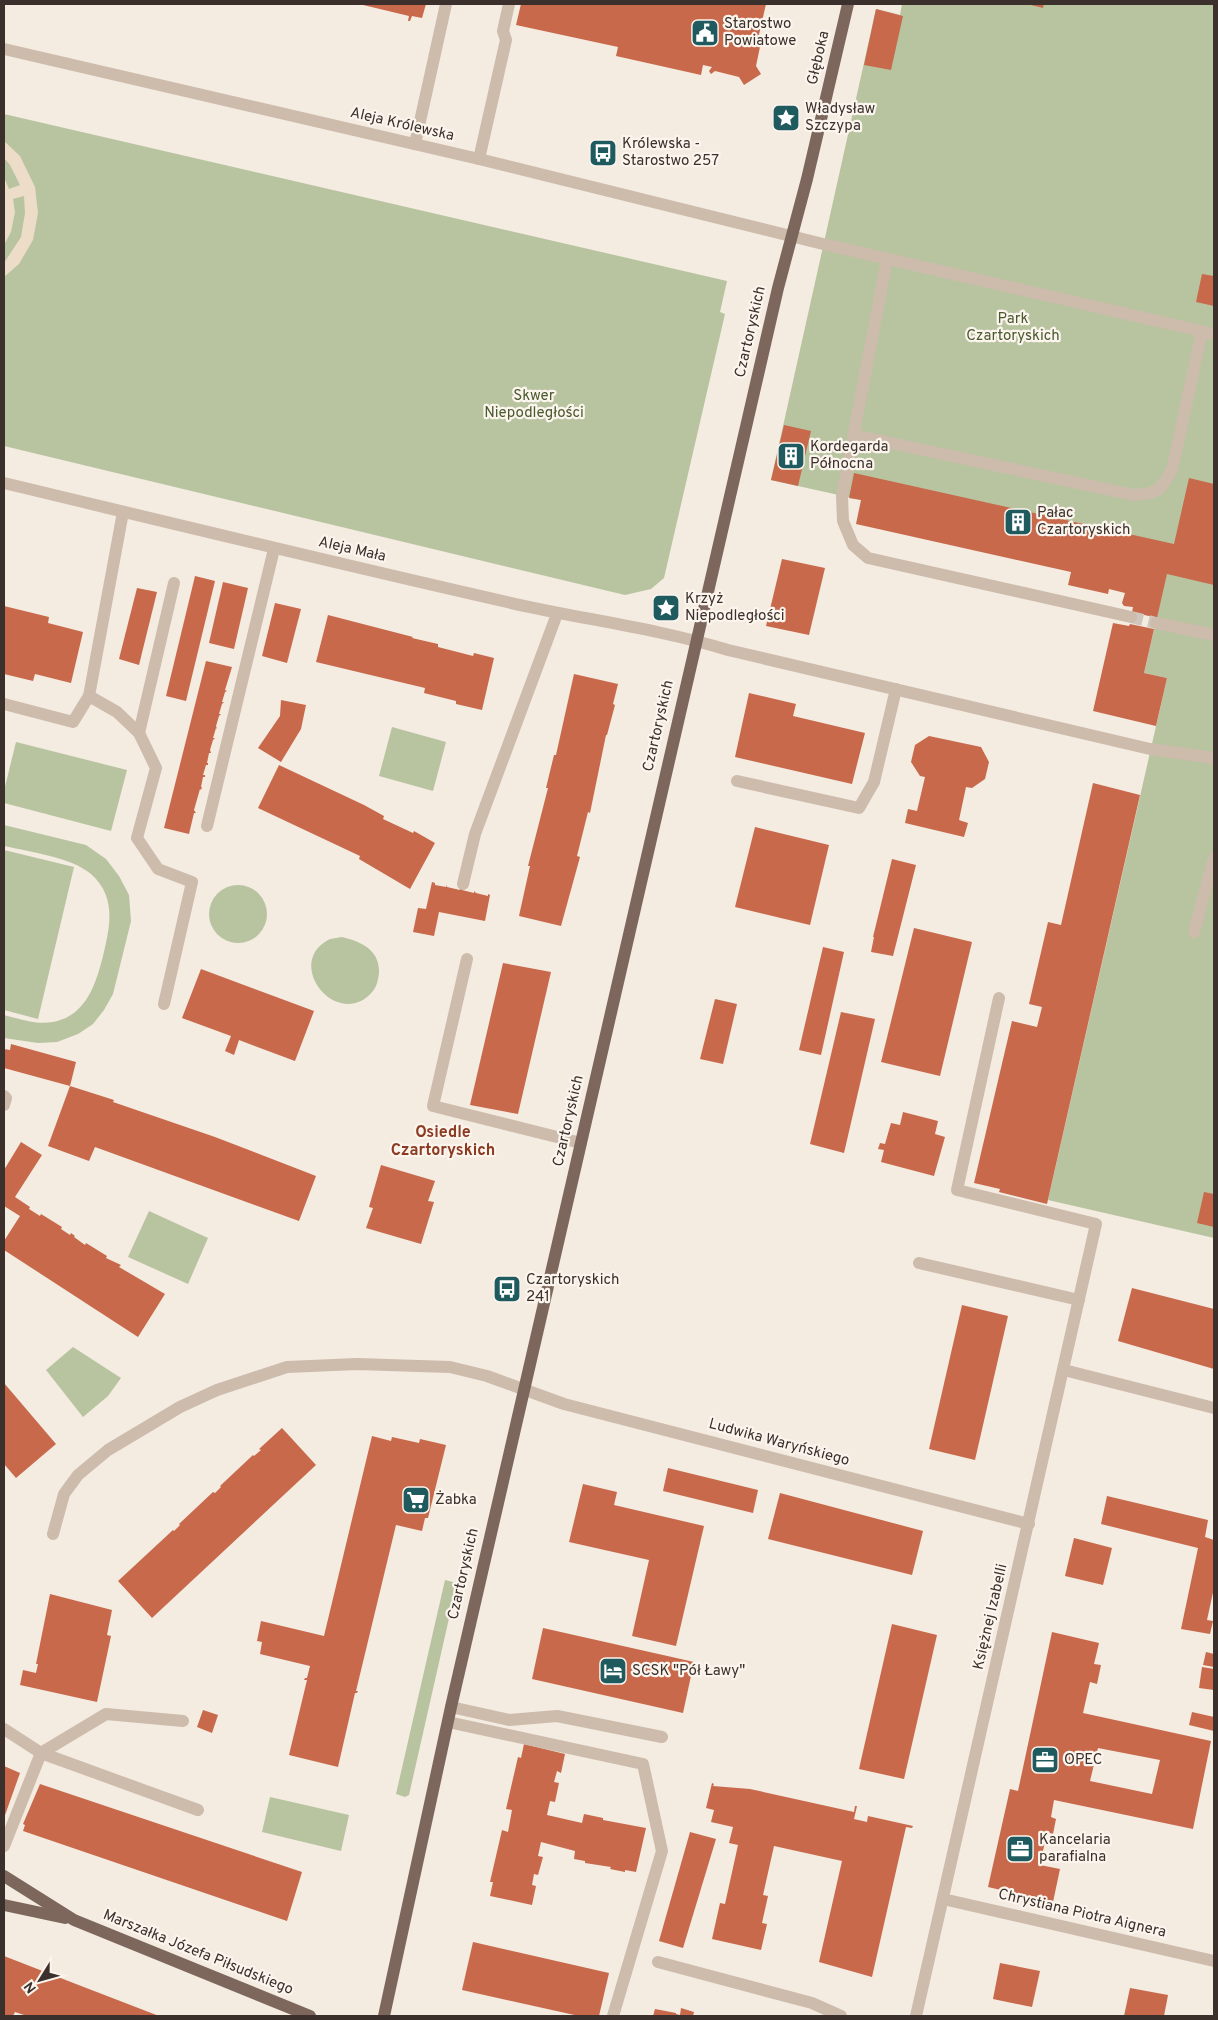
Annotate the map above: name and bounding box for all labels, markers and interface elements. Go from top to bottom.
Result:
place label: Starostwo Powiatowe [724,15,796,51]
public building icon: Starostwo Powiatowe [690,18,720,48]
street label: Głęboka [804,29,834,87]
place label: Władysław Szczypa [805,100,875,136]
place icon: Władysław Szczypa [771,103,801,133]
street label: Aleja Królewska [348,104,456,146]
place label: Królewska - Starostwo 257 [622,135,719,171]
bus stop icon: Królewska - Starostwo 257 [588,138,618,168]
street label: Czartoryskich [731,284,771,380]
park label: Park Czartoryskich [966,310,1060,346]
park label: Skwer Niepodległości [484,387,584,423]
place label: Kordegarda Północna [810,438,888,474]
building icon: Kordegarda Północna [776,441,806,471]
place label: Pałac Czartoryskich [1037,504,1130,540]
building icon: Pałac Czartoryskich [1003,507,1033,537]
street label: Aleja Mała [316,533,388,567]
place label: Krzyż Niepodległości [685,590,785,626]
place icon: Krzyż Niepodległości [651,593,681,623]
street label: Czartoryskich [639,678,679,774]
street label: Czartoryskich [549,1073,589,1169]
district label: Osiedle Czartoryskich [391,1123,495,1161]
place label: Czartoryskich 241 [526,1271,619,1307]
bus stop icon: Czartoryskich 241 [492,1274,522,1304]
street label: Ludwika Waryńskiego [706,1415,852,1471]
supermarket icon: Żabka [401,1485,431,1515]
place label: Żabka [435,1490,477,1510]
street label: Czartoryskich [444,1526,484,1622]
street label: Księżnej Izabelli [970,1562,1012,1672]
hotel icon: SCSK "Pół Ławy" [598,1656,628,1686]
place label: SCSK "Pół Ławy" [632,1662,745,1681]
office icon: OPEC [1030,1745,1060,1775]
place label: OPEC [1064,1751,1103,1770]
place label: Kancelaria parafialna [1039,1831,1111,1867]
office icon: Kancelaria parafialna [1005,1834,1035,1864]
street label: Chrystiana Piotra Aignera [996,1885,1168,1943]
street label: Marszałka Józefa Piłsudskiego [100,1906,296,2000]
north arrow [15,1955,65,2005]
text: N [21,1978,41,1996]

